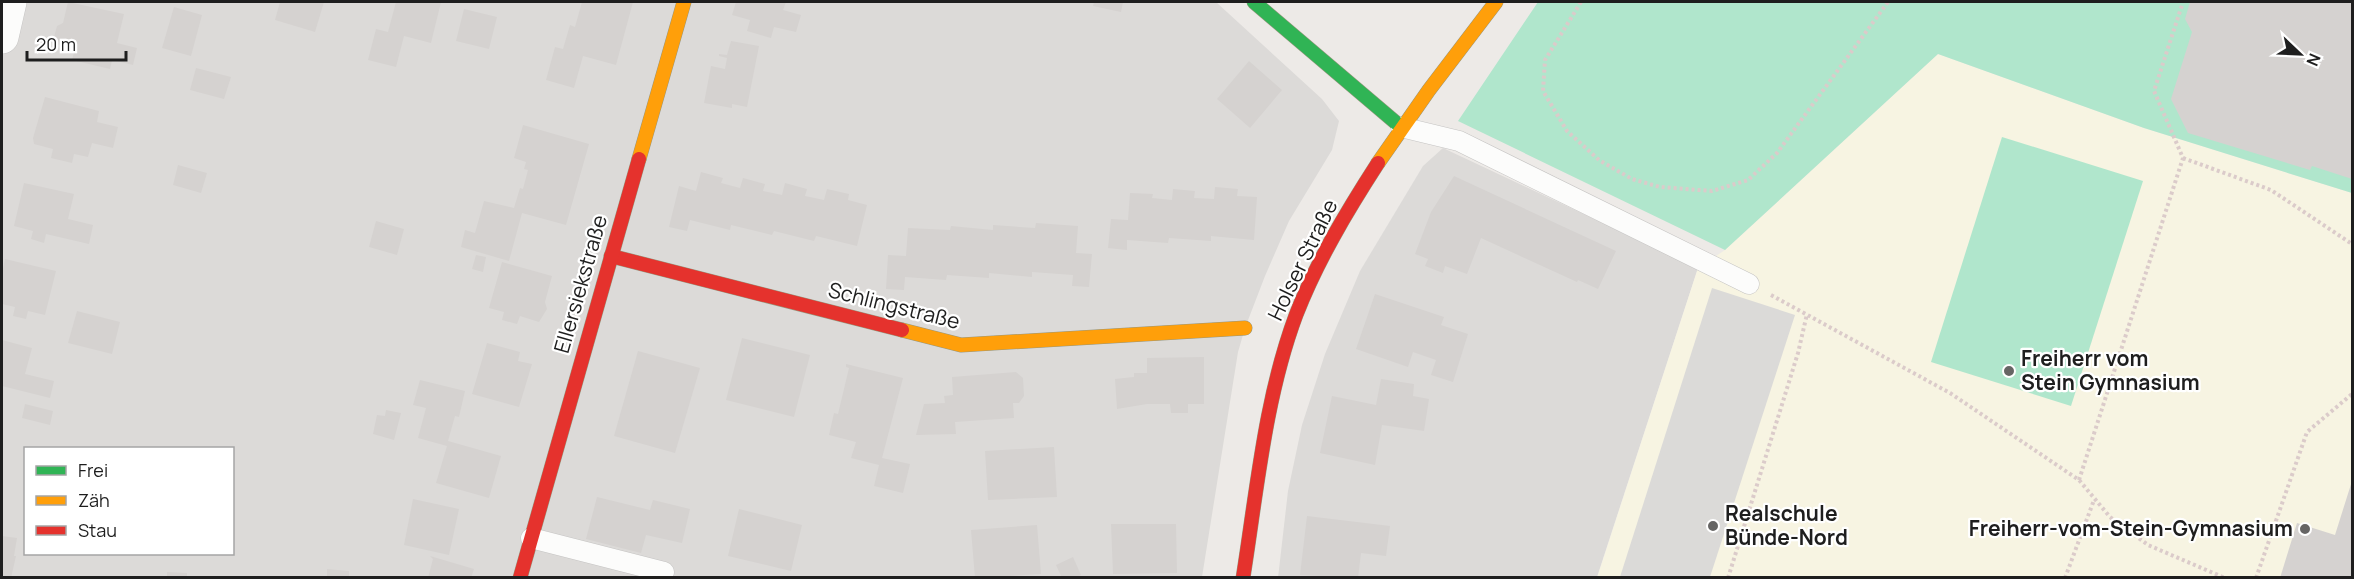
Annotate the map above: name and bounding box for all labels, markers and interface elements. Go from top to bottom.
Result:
scale bar [27,24,126,62]
north arrow [2270,24,2330,84]
text: 20 m [36,32,76,56]
text: N [2301,50,2326,69]
street label: Holser Straße [1261,194,1344,325]
street label: Ellersiekstraße [547,211,613,356]
street label: Schlingstraße [825,275,963,335]
place label: Freiherr vom Stein Gymnasium [2021,344,2200,396]
marker: Freiherr vom Stein Gymnasium [2002,364,2016,378]
legend [24,447,234,555]
text: Frei [78,458,108,482]
text: Zäh [78,488,110,512]
place label: Realschule Bünde-Nord [1725,499,1848,551]
place label: Freiherr-vom-Stein-Gymnasium [1969,514,2293,542]
text: Stau [78,518,117,542]
marker: Realschule Bünde-Nord [1706,519,1720,533]
marker: Freiherr-vom-Stein-Gymnasium [2298,522,2312,536]

